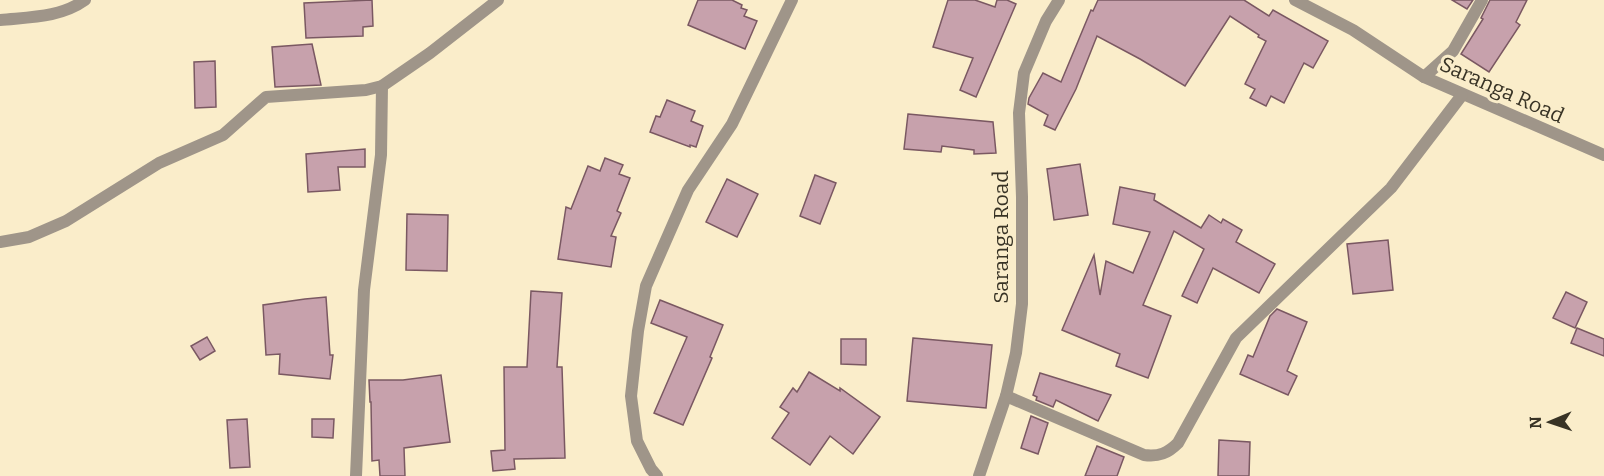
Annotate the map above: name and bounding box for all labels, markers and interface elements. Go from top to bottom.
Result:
street label: Saranga Road [1436,51,1568,129]
street label: Saranga Road [988,170,1014,304]
north arrow [1520,392,1580,452]
text: N [1526,416,1545,429]

